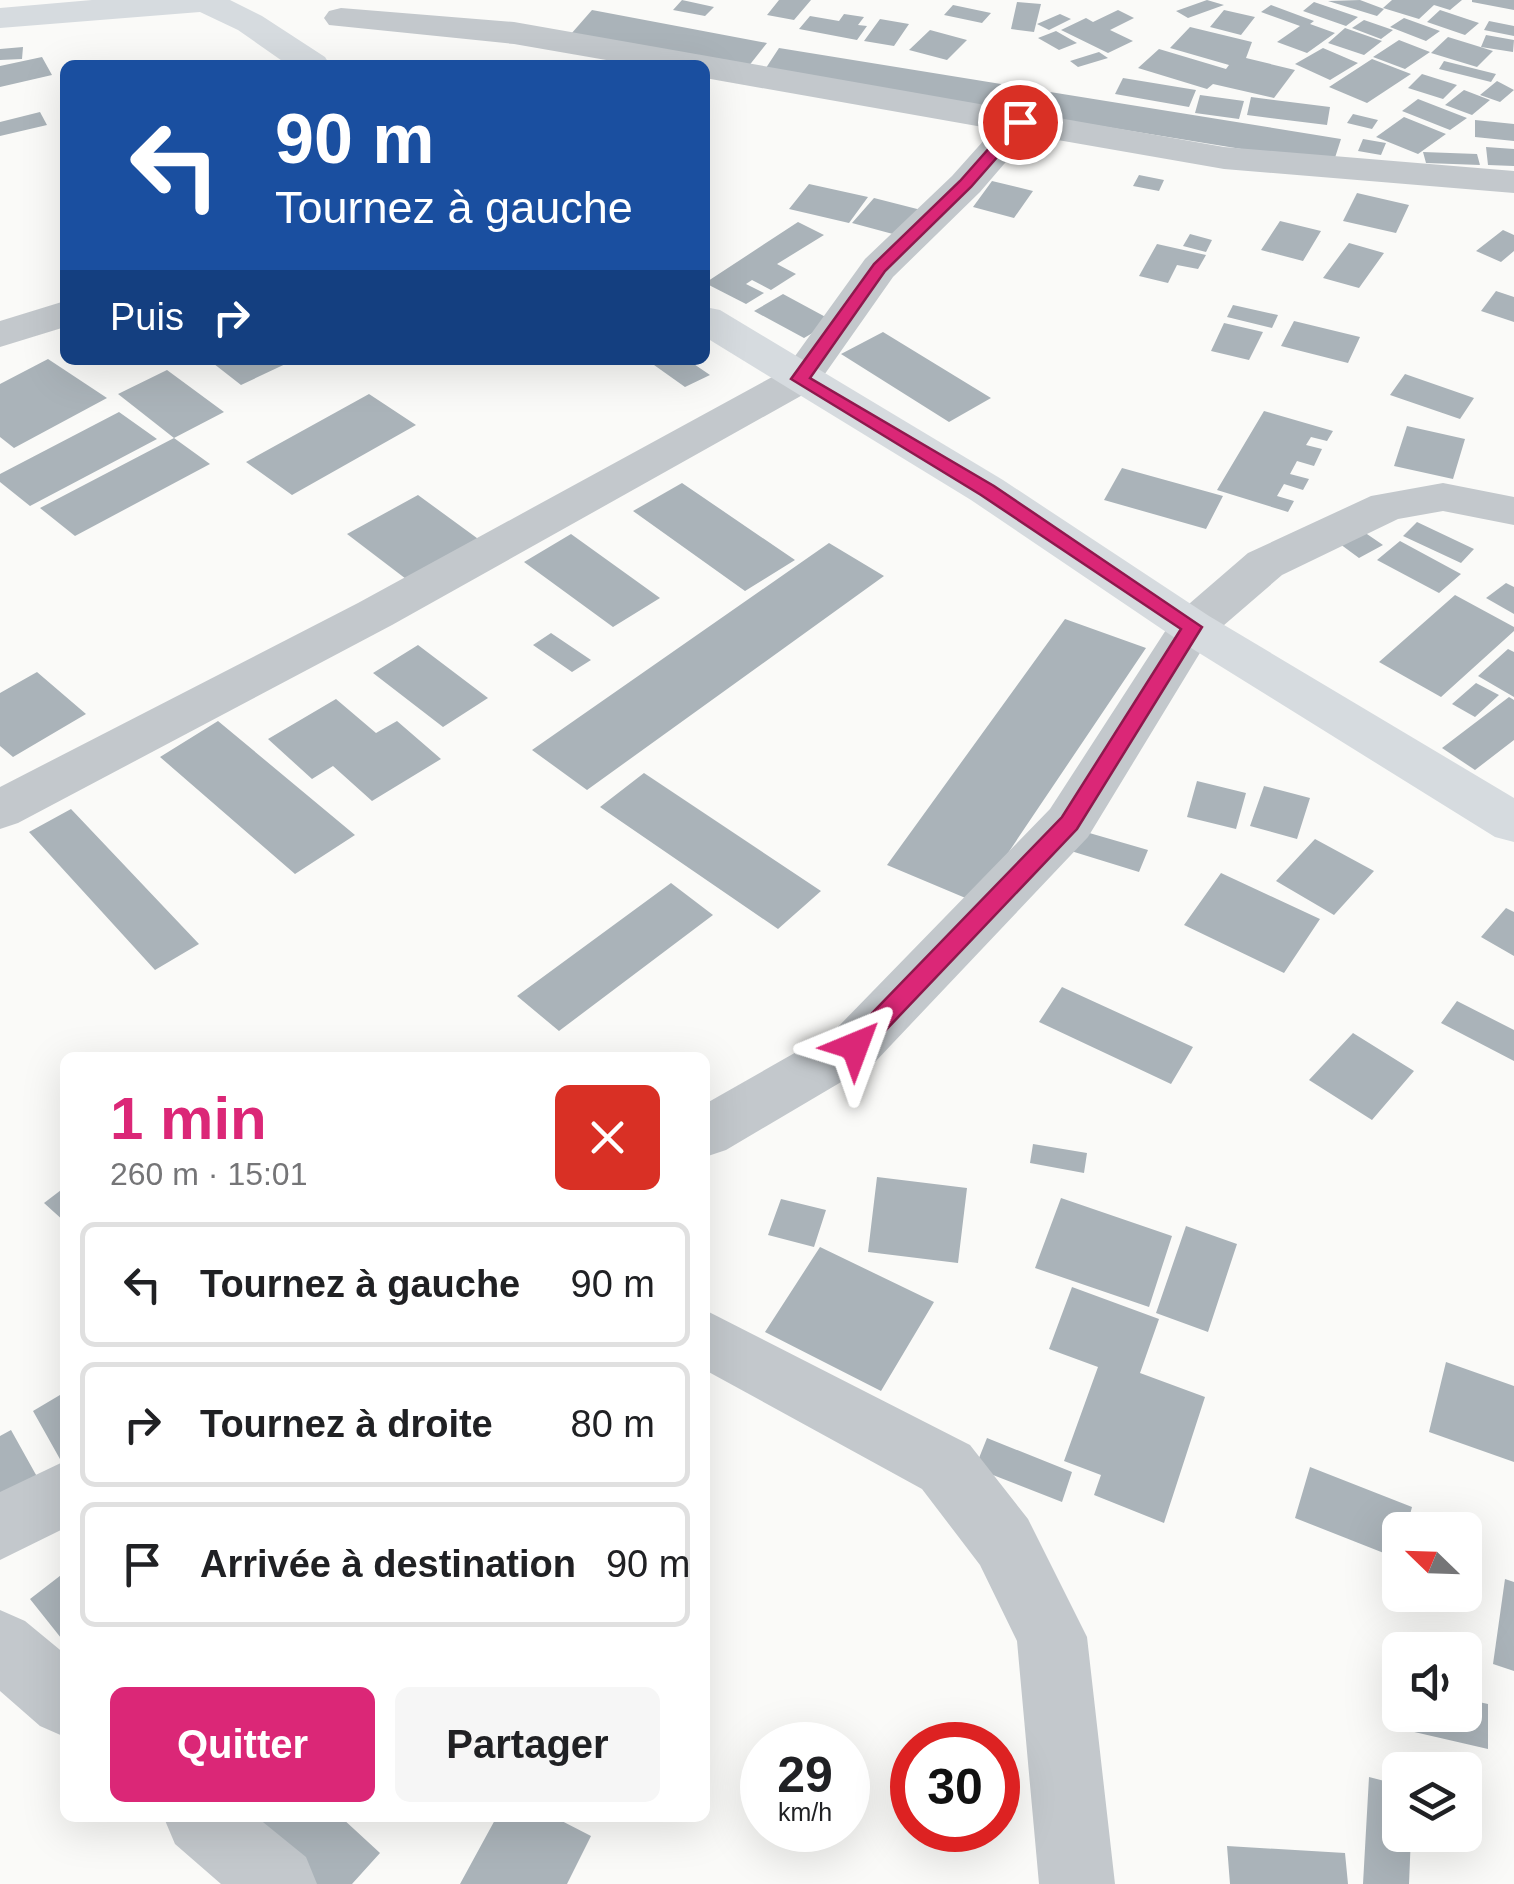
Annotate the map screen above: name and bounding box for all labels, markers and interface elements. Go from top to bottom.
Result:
pin [978,80,1063,165]
icon: arrive [993,95,1048,150]
icon: left [110,100,240,230]
text: 90 m [275,100,435,178]
text: Tournez à gauche [275,182,633,233]
icon: right [204,290,259,345]
text: Puis [110,296,184,338]
position arrow [803,994,907,1098]
text: 1 min [110,1085,267,1152]
button: close [555,1085,660,1190]
text: 260 m · 15:01 [110,1156,307,1192]
icon: left [115,1257,170,1312]
text: Tournez à gauche [200,1263,520,1305]
text: 90 m [571,1263,655,1305]
icon: right [115,1397,170,1452]
text: Tournez à droite [200,1403,493,1445]
text: 80 m [571,1403,655,1445]
north arrow [1382,1512,1482,1612]
map controls [1382,1512,1482,1852]
icon: arrive [115,1537,170,1592]
text: Arrivée à destination [200,1543,576,1585]
text: 90 m [606,1543,690,1585]
button: sound [1382,1632,1482,1732]
button: Quitter [110,1687,375,1802]
button: Partager [395,1687,660,1802]
speed limit sign: 30 [890,1722,1020,1852]
text: 29 [777,1747,833,1803]
button: layers [1382,1752,1482,1852]
text: km/h [778,1798,832,1826]

